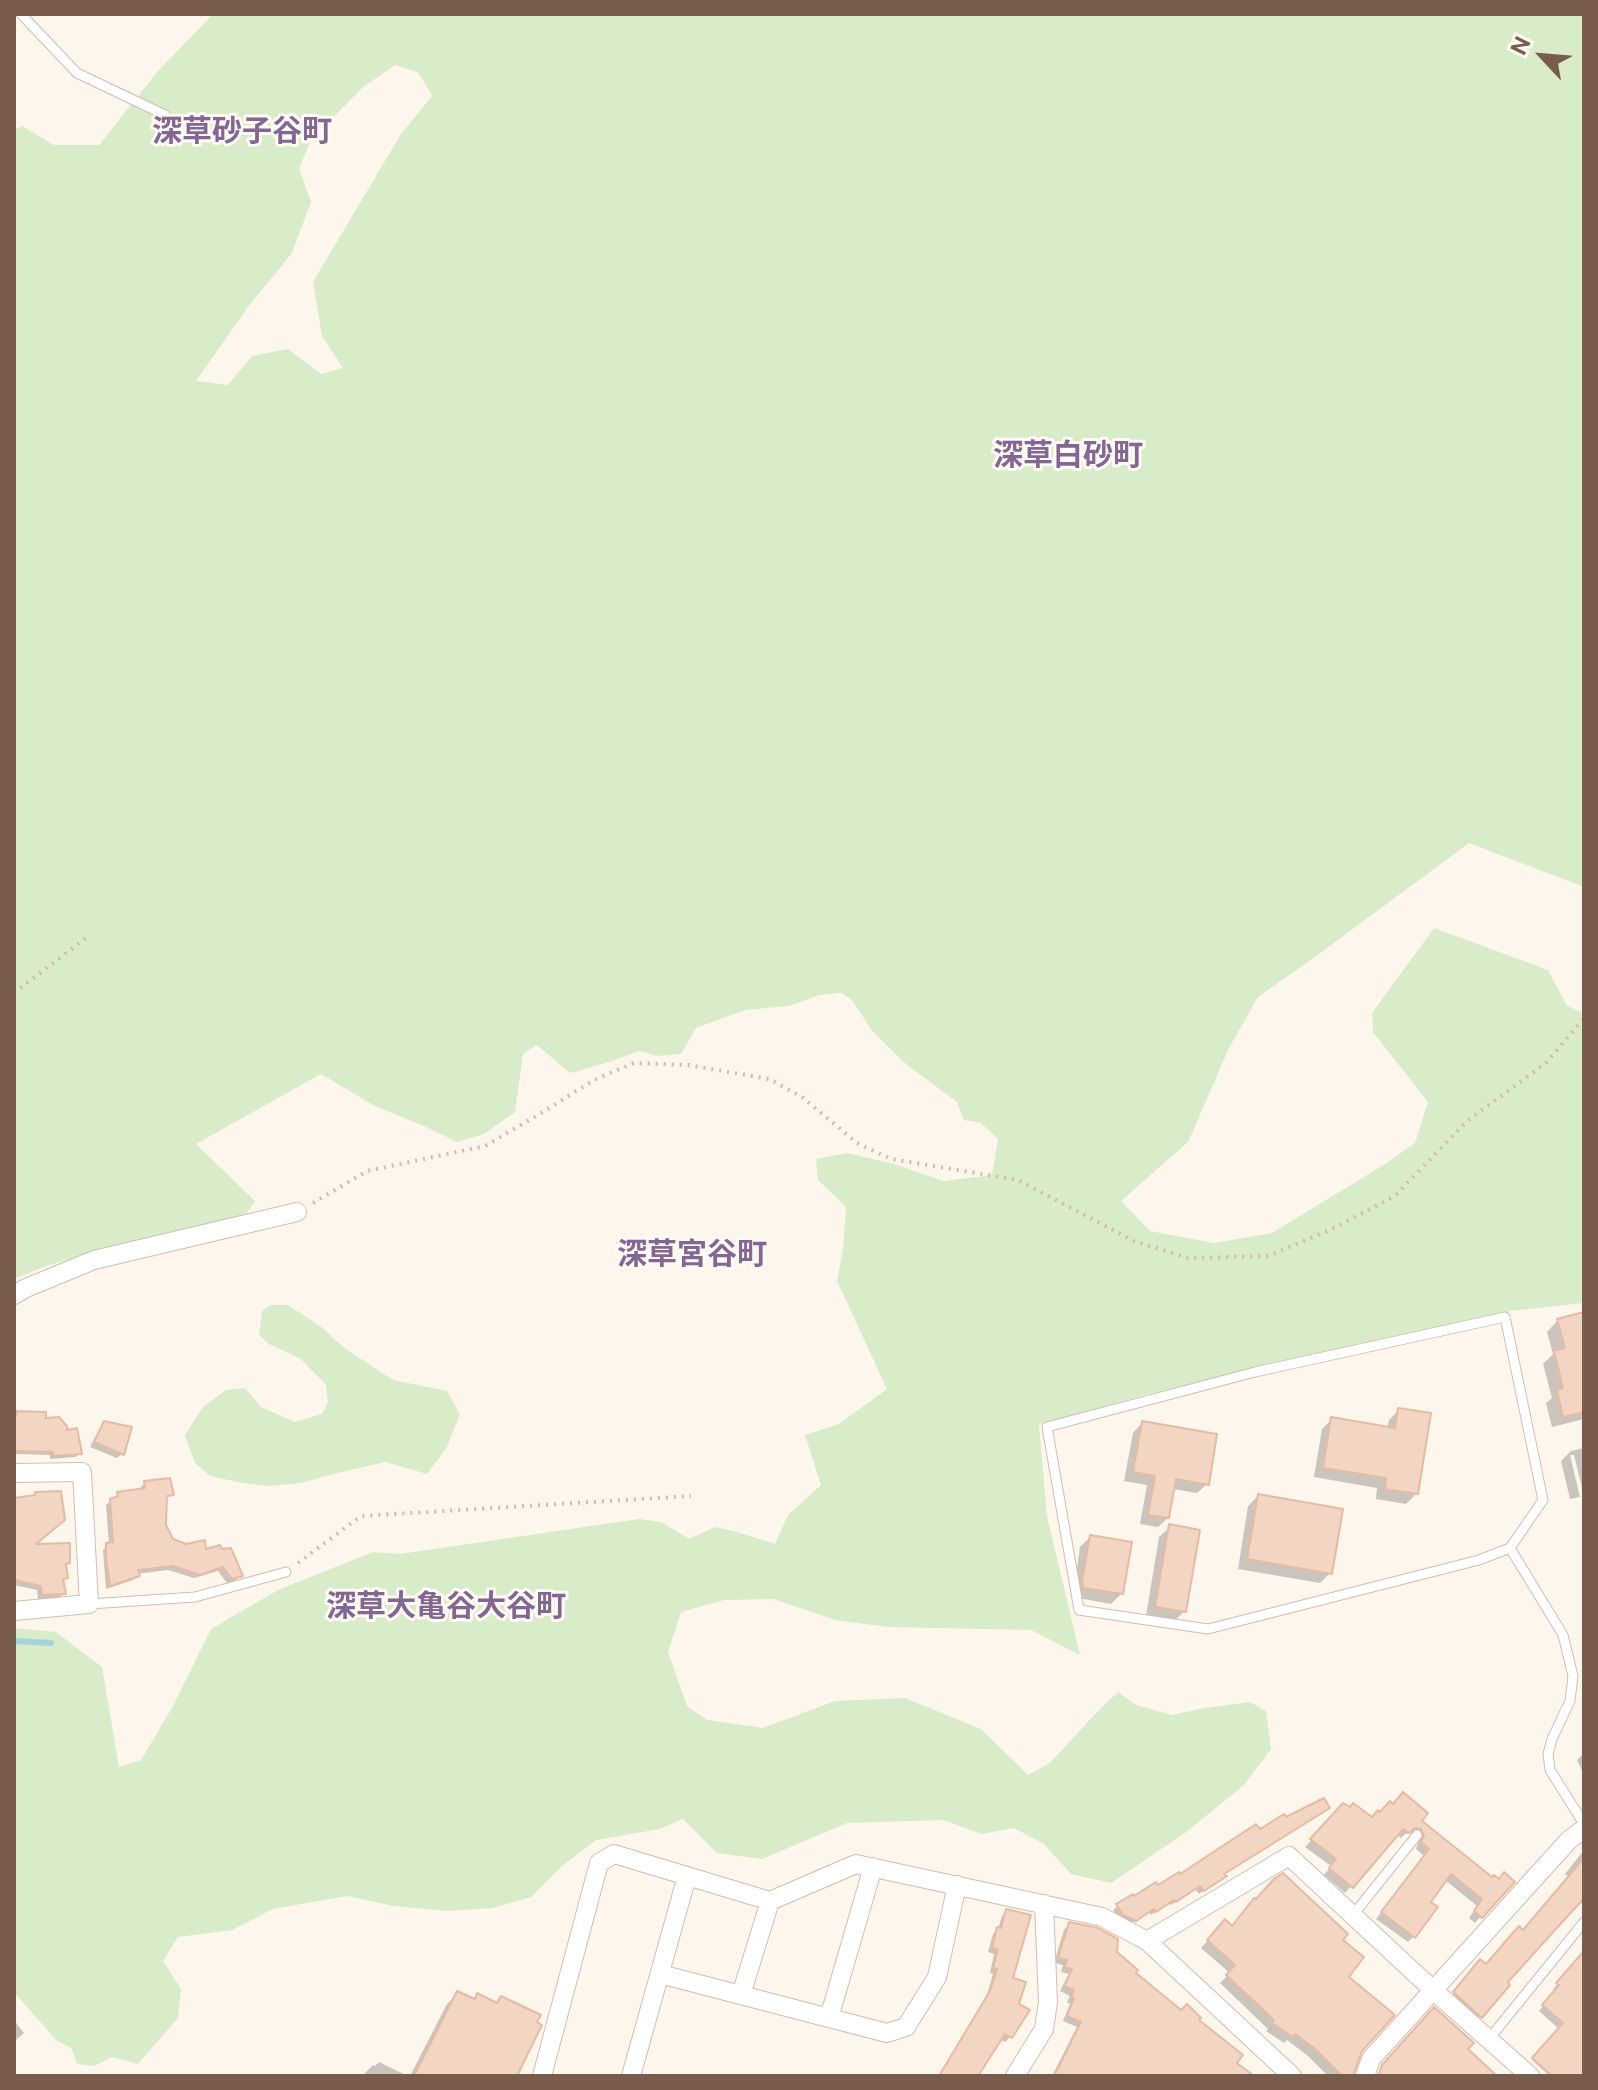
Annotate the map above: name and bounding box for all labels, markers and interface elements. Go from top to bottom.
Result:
north arrow [1502,16,1582,96]
text: N [1505,32,1536,59]
district label: 深草砂子谷町 [152,114,332,150]
district label: 深草白砂町 [993,438,1143,474]
district label: 深草宮谷町 [617,1237,767,1273]
district label: 深草大亀谷大谷町 [326,1589,566,1625]

